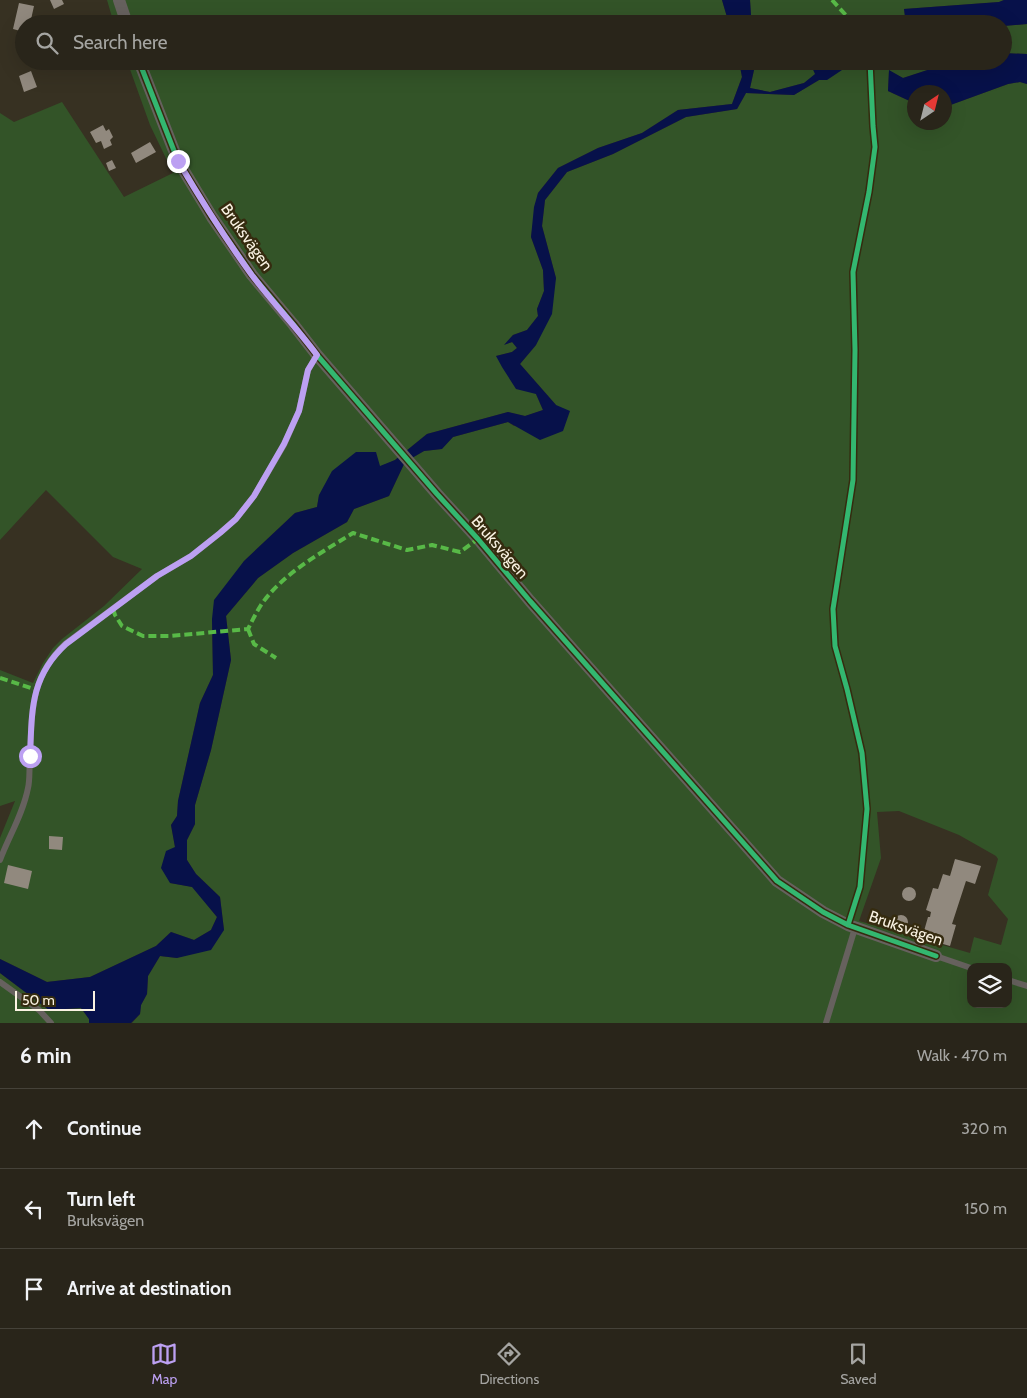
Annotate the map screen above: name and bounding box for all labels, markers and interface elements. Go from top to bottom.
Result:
search box [15,15,1012,70]
icon: search [33,29,61,57]
text: Search here [73,31,167,54]
north arrow [907,85,952,130]
route end [167,150,190,173]
street label: Bruksvägen [217,200,277,274]
street label: Bruksvägen [467,512,533,582]
route start [19,745,42,768]
street label: Bruksvägen [866,906,946,950]
map controls [967,963,1012,1008]
button: layers [967,963,1012,1008]
scale bar [15,988,95,1011]
text: 50 m [22,991,55,1009]
text: 6 min [20,1043,71,1068]
text: Walk · 470 m [917,1046,1007,1065]
icon: ahead [20,1115,48,1143]
text: Continue [67,1117,141,1140]
text: 320 m [961,1119,1007,1138]
text: Turn left [67,1188,135,1211]
icon: left [20,1195,48,1223]
text: 150 m [964,1199,1007,1218]
text: Bruksvägen [67,1211,144,1230]
icon: arrive [20,1275,48,1303]
text: Arrive at destination [67,1277,231,1300]
tab: Map [150,1340,178,1388]
tab: Directions [479,1340,539,1388]
tab: Saved [840,1340,877,1388]

